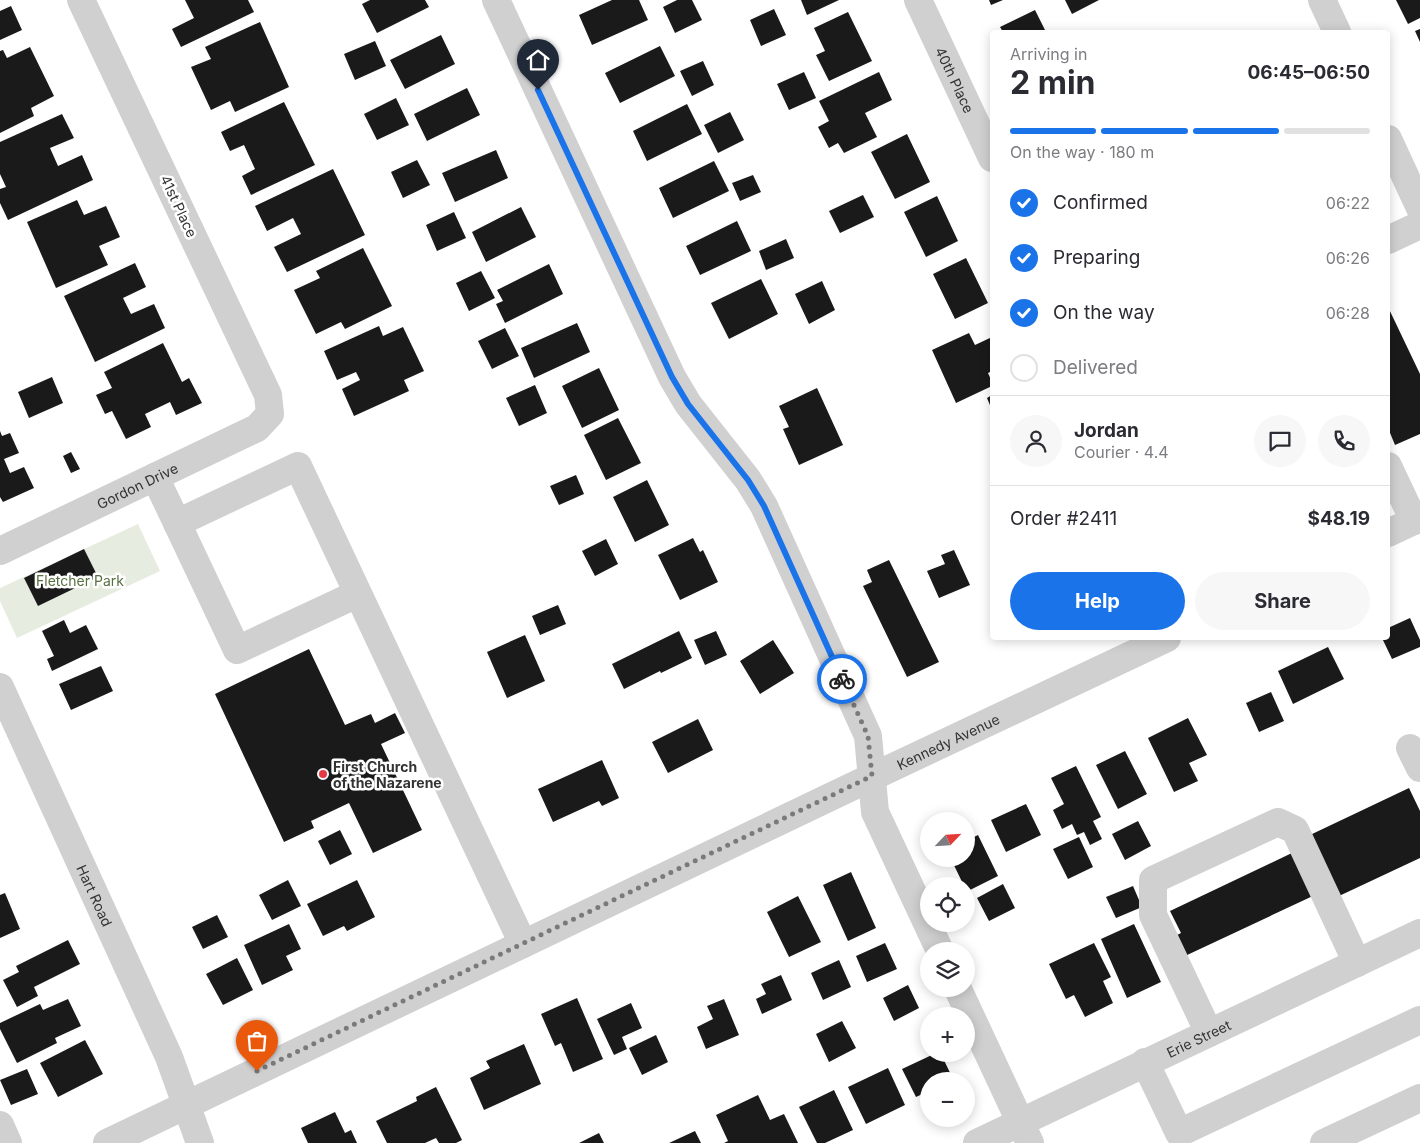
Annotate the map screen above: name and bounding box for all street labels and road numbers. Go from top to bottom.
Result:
street label: 40th Place [933,44,978,116]
street label: 41st Place [157,172,201,240]
street label: Gordon Drive [94,459,180,512]
street label: Kennedy Avenue [894,710,1002,773]
street label: Hart Road [74,862,117,929]
street label: Erie Street [1164,1015,1234,1061]

